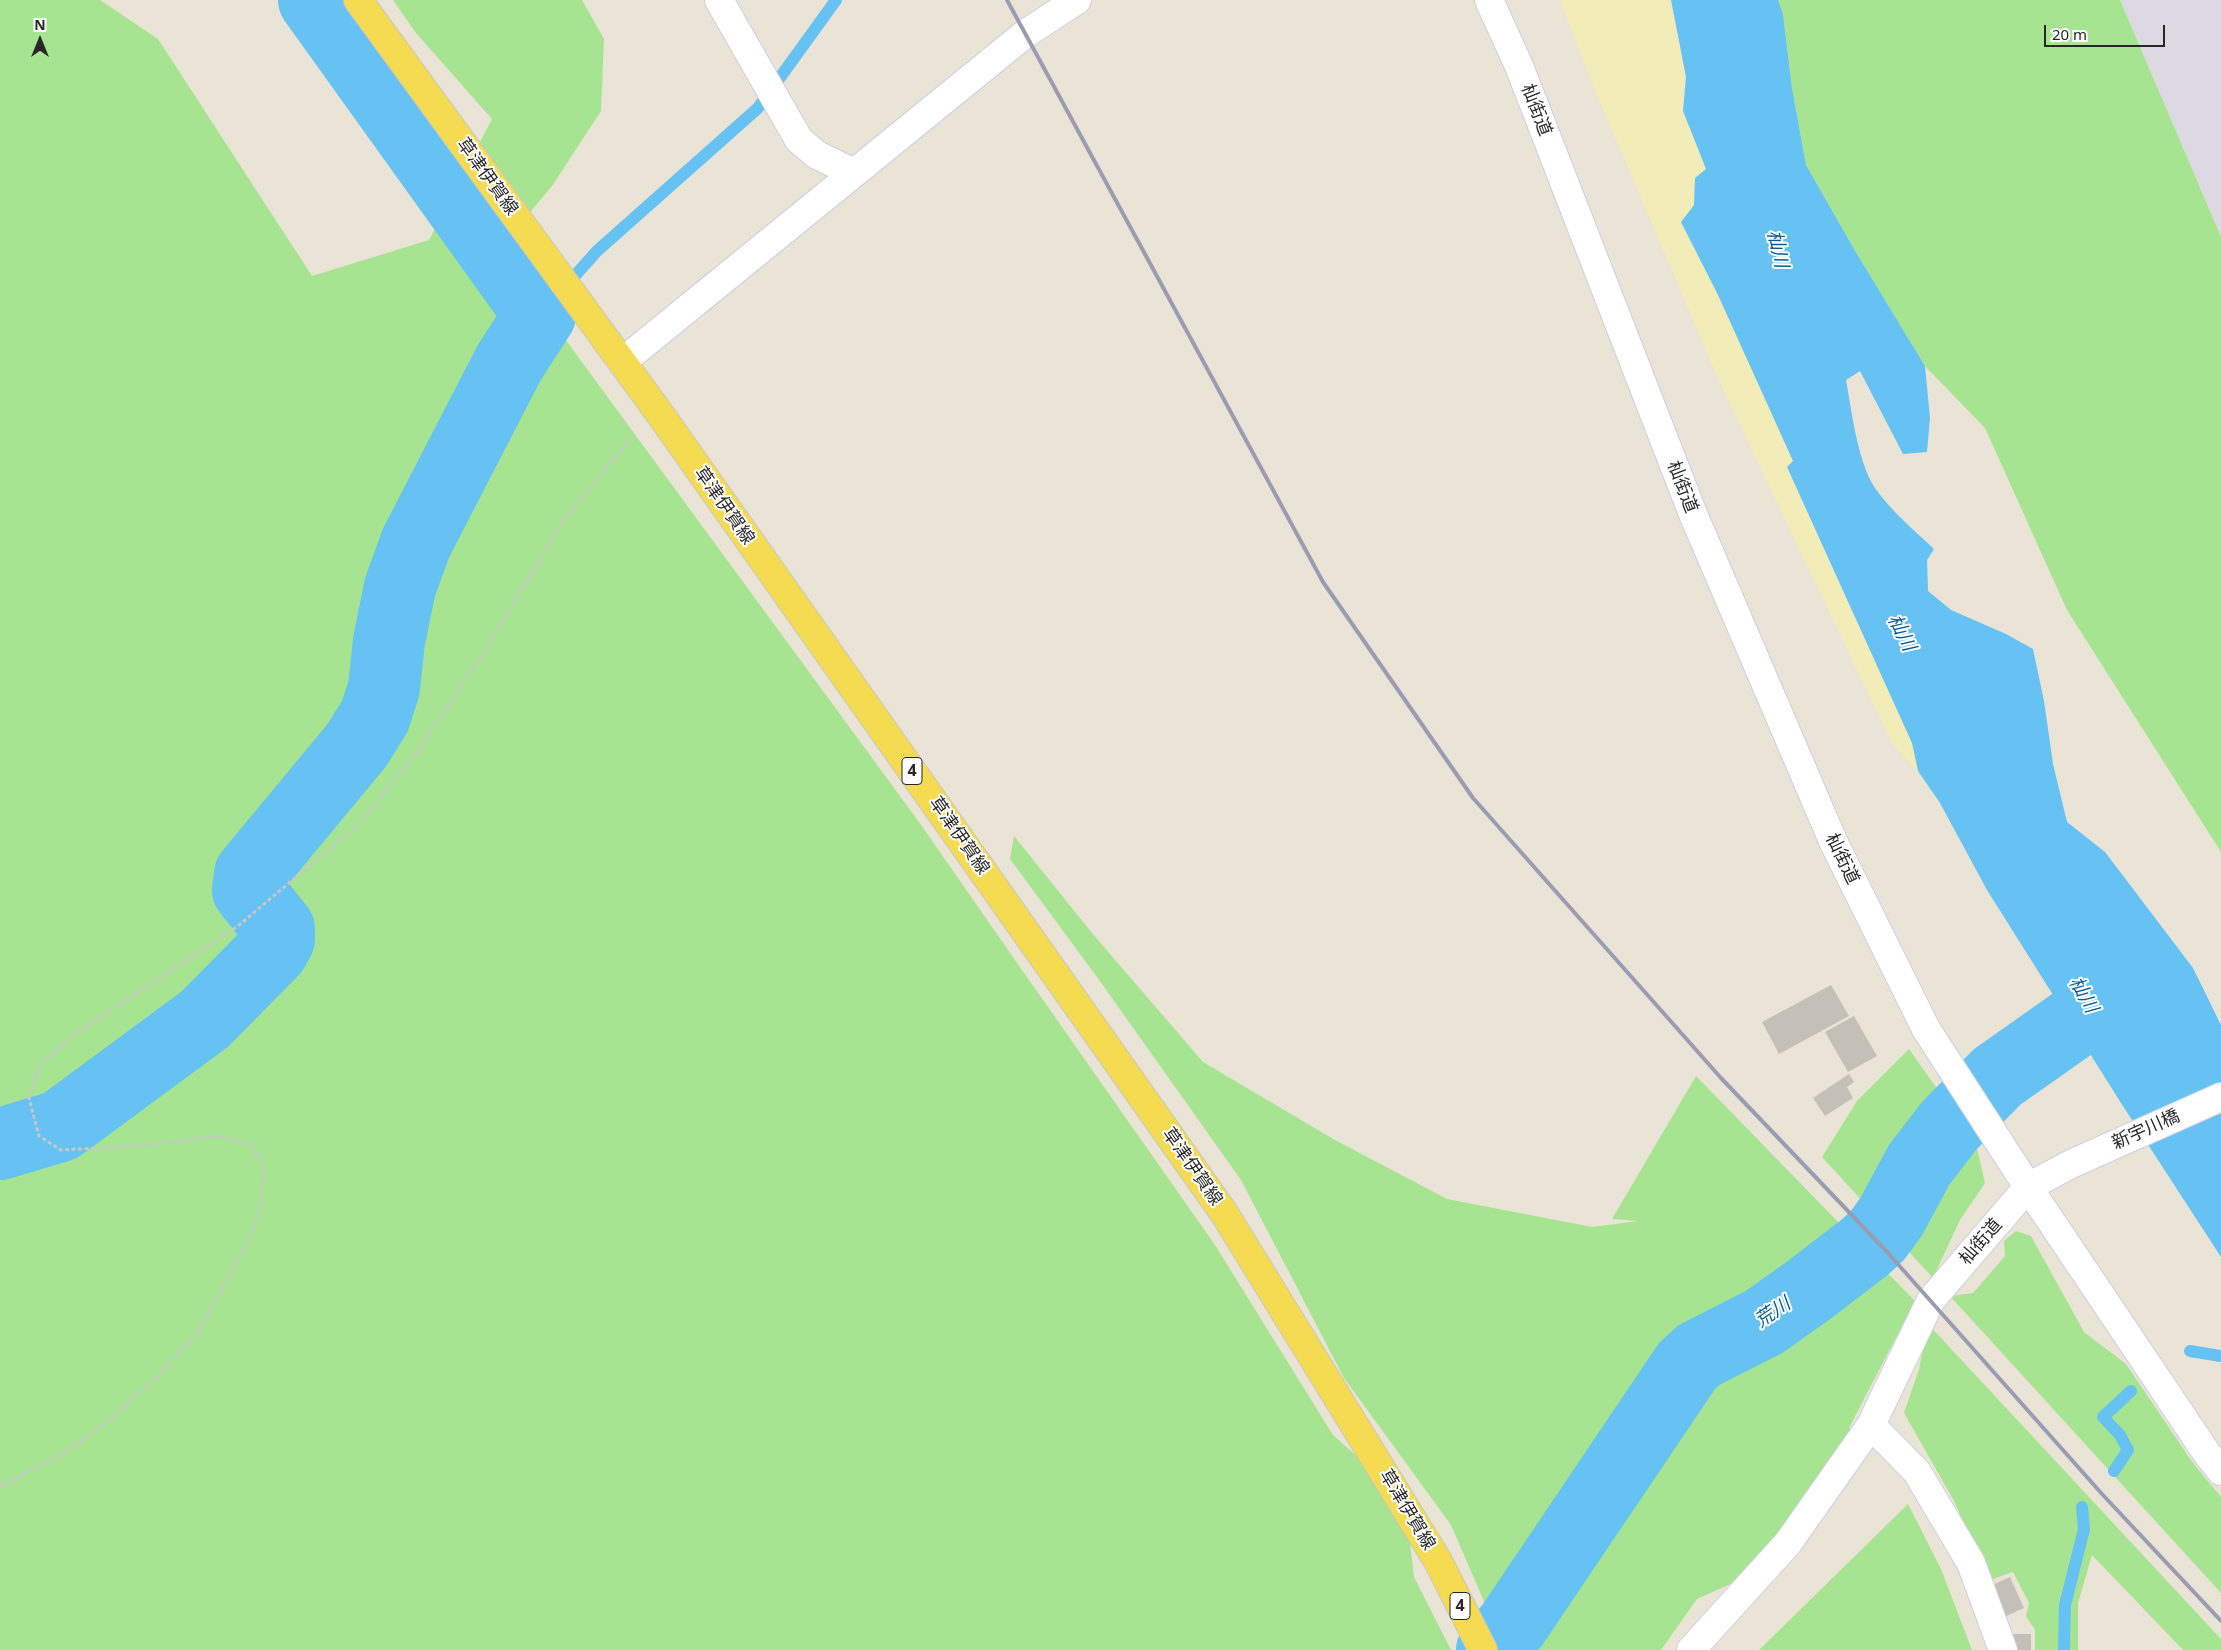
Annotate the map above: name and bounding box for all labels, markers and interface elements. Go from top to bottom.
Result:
north arrow [15,15,65,65]
text: N [34,15,46,34]
scale bar [2046,15,2167,47]
text: 20 m [2052,24,2087,44]
street label: 杣街道 [1516,81,1556,139]
street label: 草津伊賀線 [452,134,522,220]
water label: 杣川 [1762,228,1792,270]
street label: 杣街道 [1662,458,1702,516]
street label: 草津伊賀線 [689,463,759,549]
water label: 杣川 [1882,611,1920,655]
road number: 4 [902,758,922,784]
street label: 草津伊賀線 [924,793,994,879]
street label: 杣街道 [1820,830,1864,888]
water label: 杣川 [2064,973,2102,1017]
street label: 新宇川橋 [2109,1105,2183,1155]
street label: 草津伊賀線 [1157,1124,1227,1210]
street label: 杣街道 [1955,1215,2007,1269]
water label: 荒川 [1751,1293,1795,1333]
street label: 草津伊賀線 [1375,1466,1439,1554]
road number: 4 [1450,1592,1470,1620]

